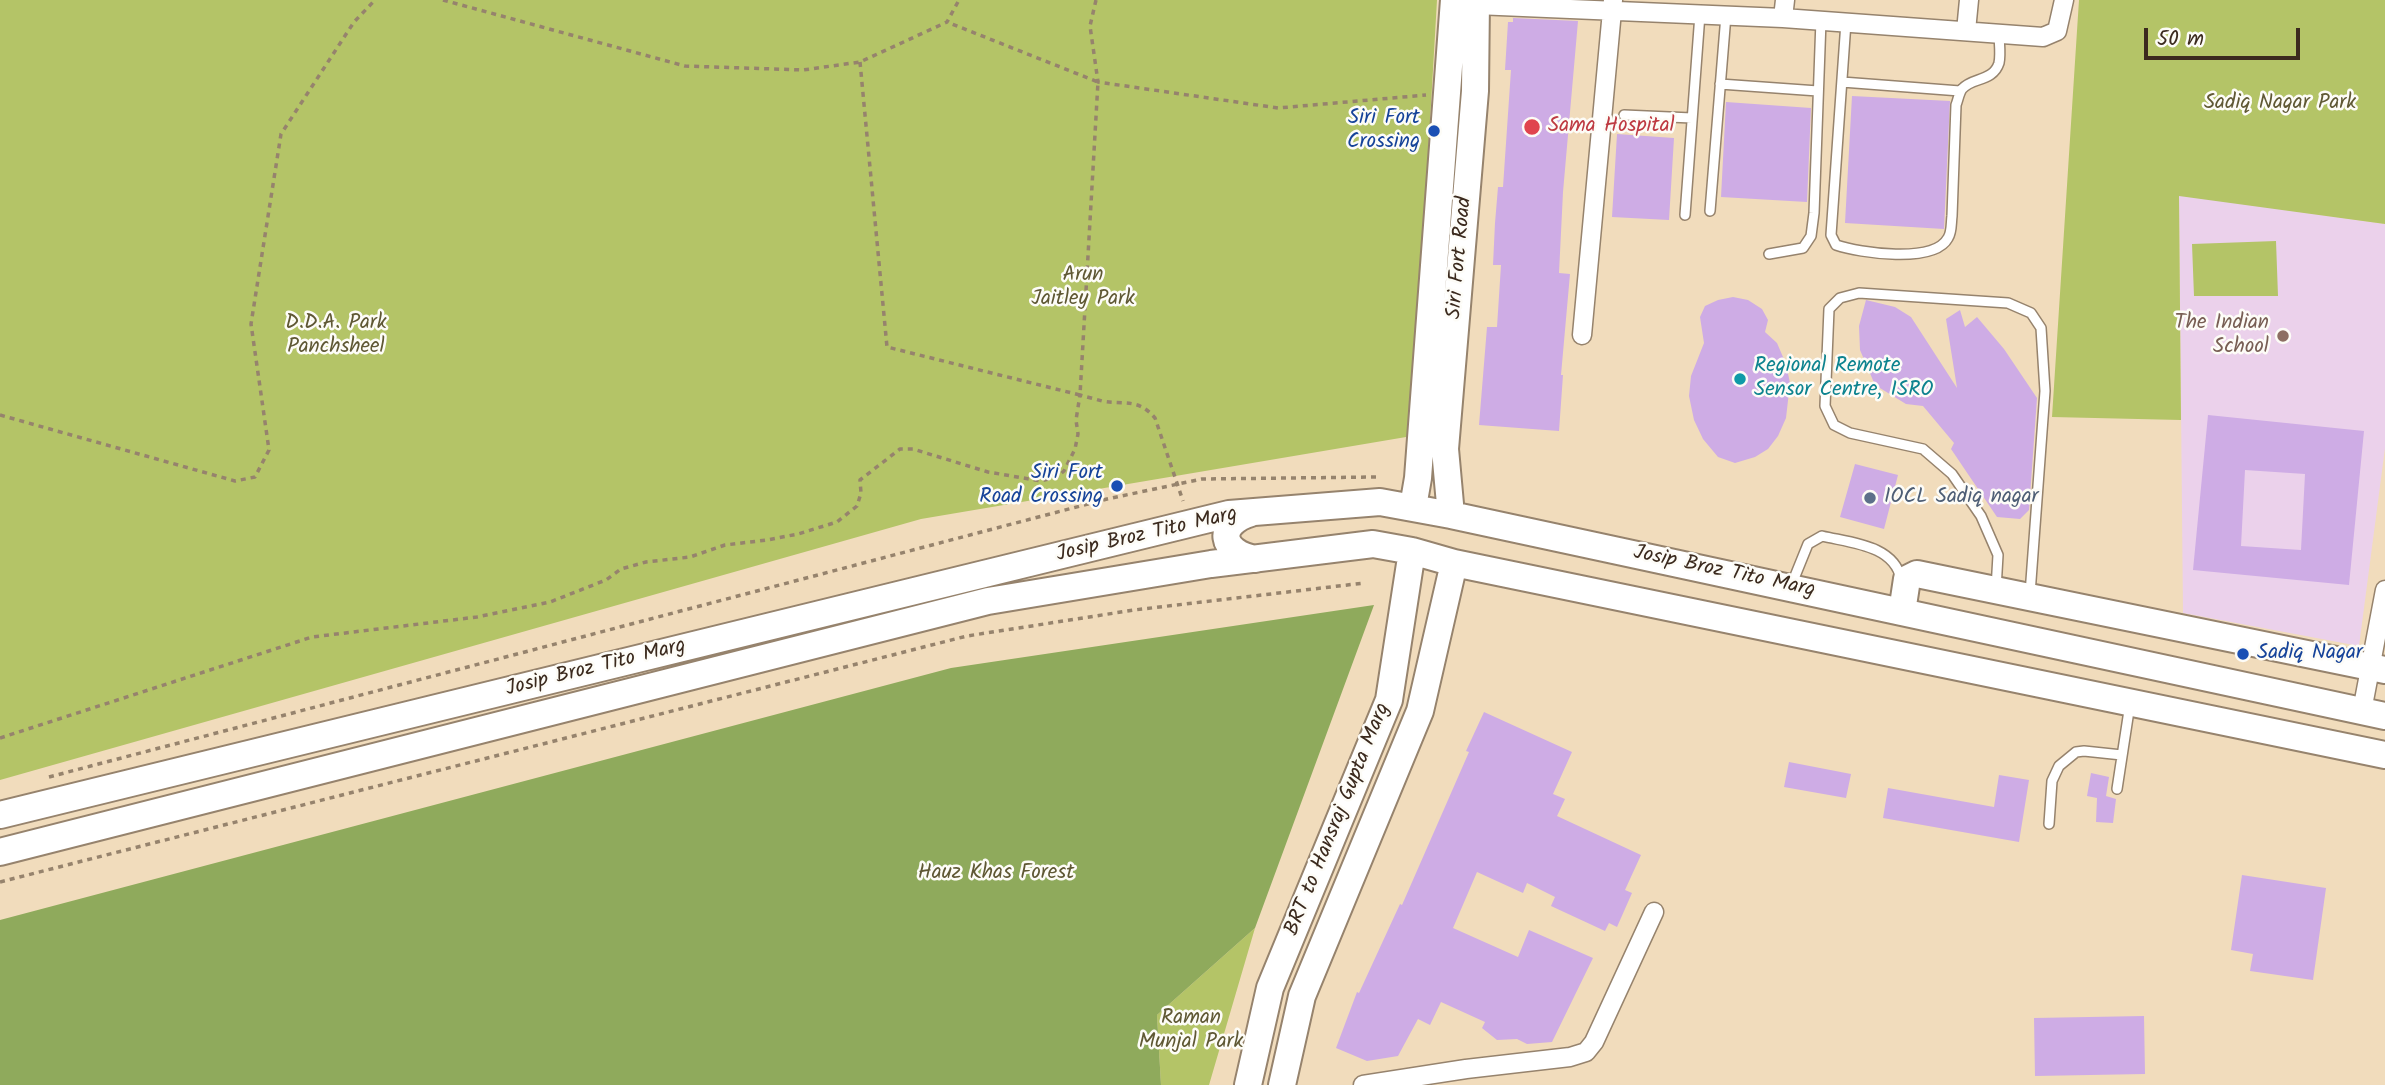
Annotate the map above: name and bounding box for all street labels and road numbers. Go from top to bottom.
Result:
street label: Siri Fort Road [1443,196,1479,320]
street label: Josip Broz Tito Marg [1054,503,1240,569]
street label: Josip Broz Tito Marg [1631,541,1817,605]
street label: Josip Broz Tito Marg [503,634,689,704]
street label: BRT to Hansraj Gupta Marg [1281,700,1397,940]

